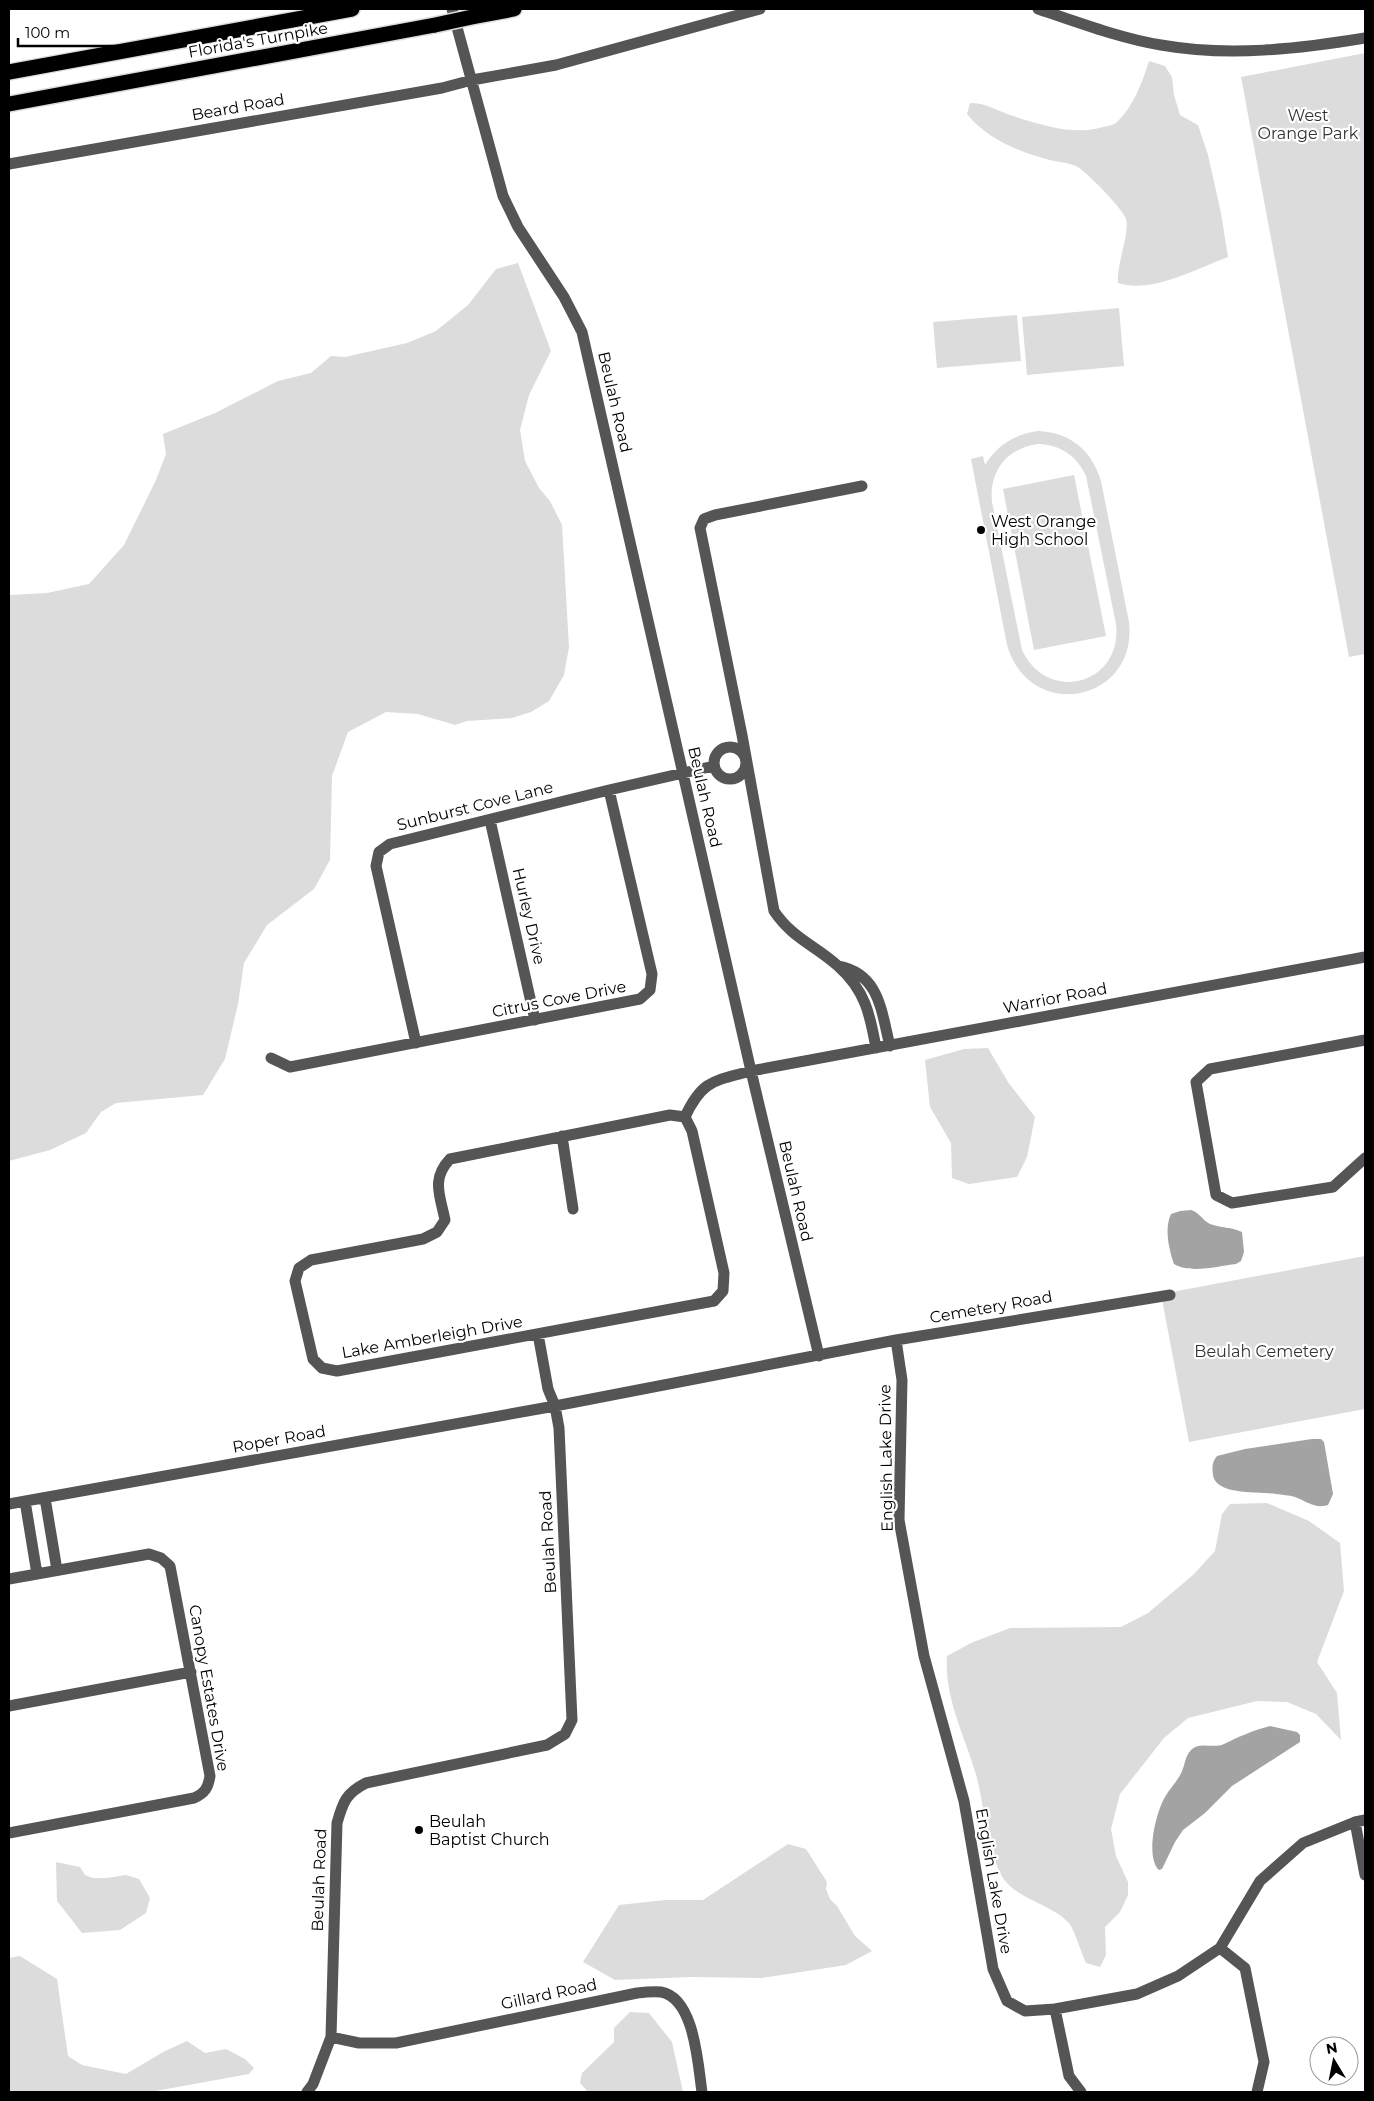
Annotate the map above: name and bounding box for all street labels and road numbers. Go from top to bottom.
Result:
street label: Florida's Turnpike [187,18,329,62]
street label: Beard Road [190,89,286,125]
street label: Beulah Road [594,350,636,454]
street label: Beulah Road [684,745,726,849]
street label: Sunburst Cove Lane [395,777,555,835]
street label: Hurley Drive [509,866,549,966]
street label: Citrus Cove Drive [490,977,628,1021]
street label: Warrior Road [1001,979,1109,1017]
street label: Beulah Road [775,1139,817,1243]
street label: Cemetery Road [928,1287,1054,1327]
street label: Lake Amberleigh Drive [340,1312,524,1362]
street label: English Lake Drive [875,1384,897,1532]
street label: Roper Road [231,1421,327,1457]
street label: Beulah Road [536,1490,560,1594]
street label: Canopy Estates Drive [185,1603,233,1773]
street label: English Lake Drive [972,1807,1016,1955]
street label: Beulah Road [308,1828,330,1932]
street label: Gillard Road [499,1975,599,2013]

